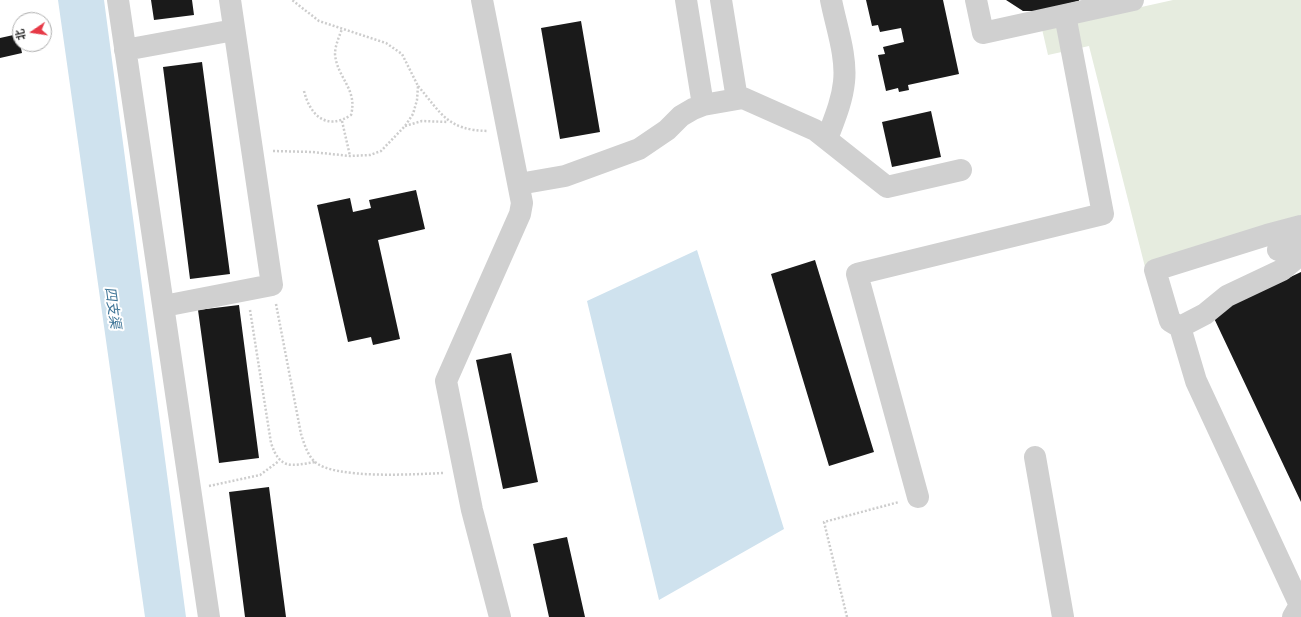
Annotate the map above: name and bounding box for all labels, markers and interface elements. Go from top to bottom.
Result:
north arrow [12,12,52,52]
text: 北 [13,28,29,41]
water label: 四支渠 [100,286,122,330]

